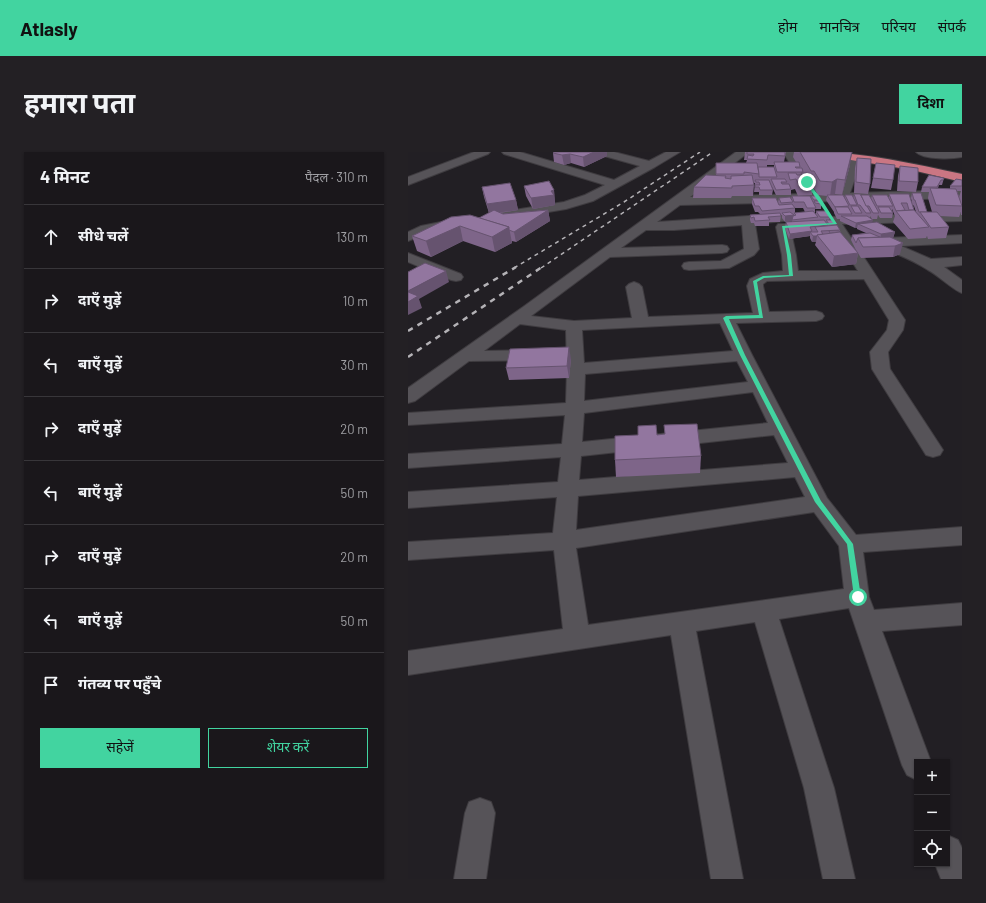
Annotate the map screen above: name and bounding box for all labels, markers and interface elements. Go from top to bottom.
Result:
text: Atlasly [20,17,78,40]
text: होम [778,18,797,35]
text: मानचित्र [819,18,860,35]
text: परिचय [882,18,916,35]
text: संपर्क [938,18,966,35]
button: दिशा [899,84,962,124]
text: हमारा पता [24,85,135,119]
text: 4 मिनट [40,166,89,186]
text: पैदल · 310 m [305,169,368,185]
route end [798,173,816,191]
icon: ahead [40,226,62,248]
text: सीधे चलें [78,226,128,244]
text: 130 m [336,229,368,245]
icon: right [40,290,62,312]
text: दाएँ मुड़ें [78,290,121,308]
text: 10 m [343,293,368,309]
icon: left [40,354,62,376]
text: बाएँ मुड़ें [78,354,122,372]
text: 30 m [341,357,368,373]
icon: right [40,418,62,440]
text: दाएँ मुड़ें [78,418,121,436]
text: 20 m [340,421,368,437]
icon: left [40,482,62,504]
text: बाएँ मुड़ें [78,482,122,500]
text: 50 m [341,485,368,501]
icon: right [40,546,62,568]
text: दाएँ मुड़ें [78,546,121,564]
text: 20 m [340,549,368,565]
route start [849,588,867,606]
icon: left [40,610,62,632]
text: बाएँ मुड़ें [78,610,122,628]
text: 50 m [341,613,368,629]
icon: arrive [40,674,62,696]
text: गंतव्य पर पहुँचे [78,674,161,692]
button: सहेजें [40,728,200,768]
button: शेयर करें [208,728,368,768]
map controls [914,759,950,867]
button: + [914,759,950,795]
button: − [914,795,950,831]
button: locate [914,831,950,867]

